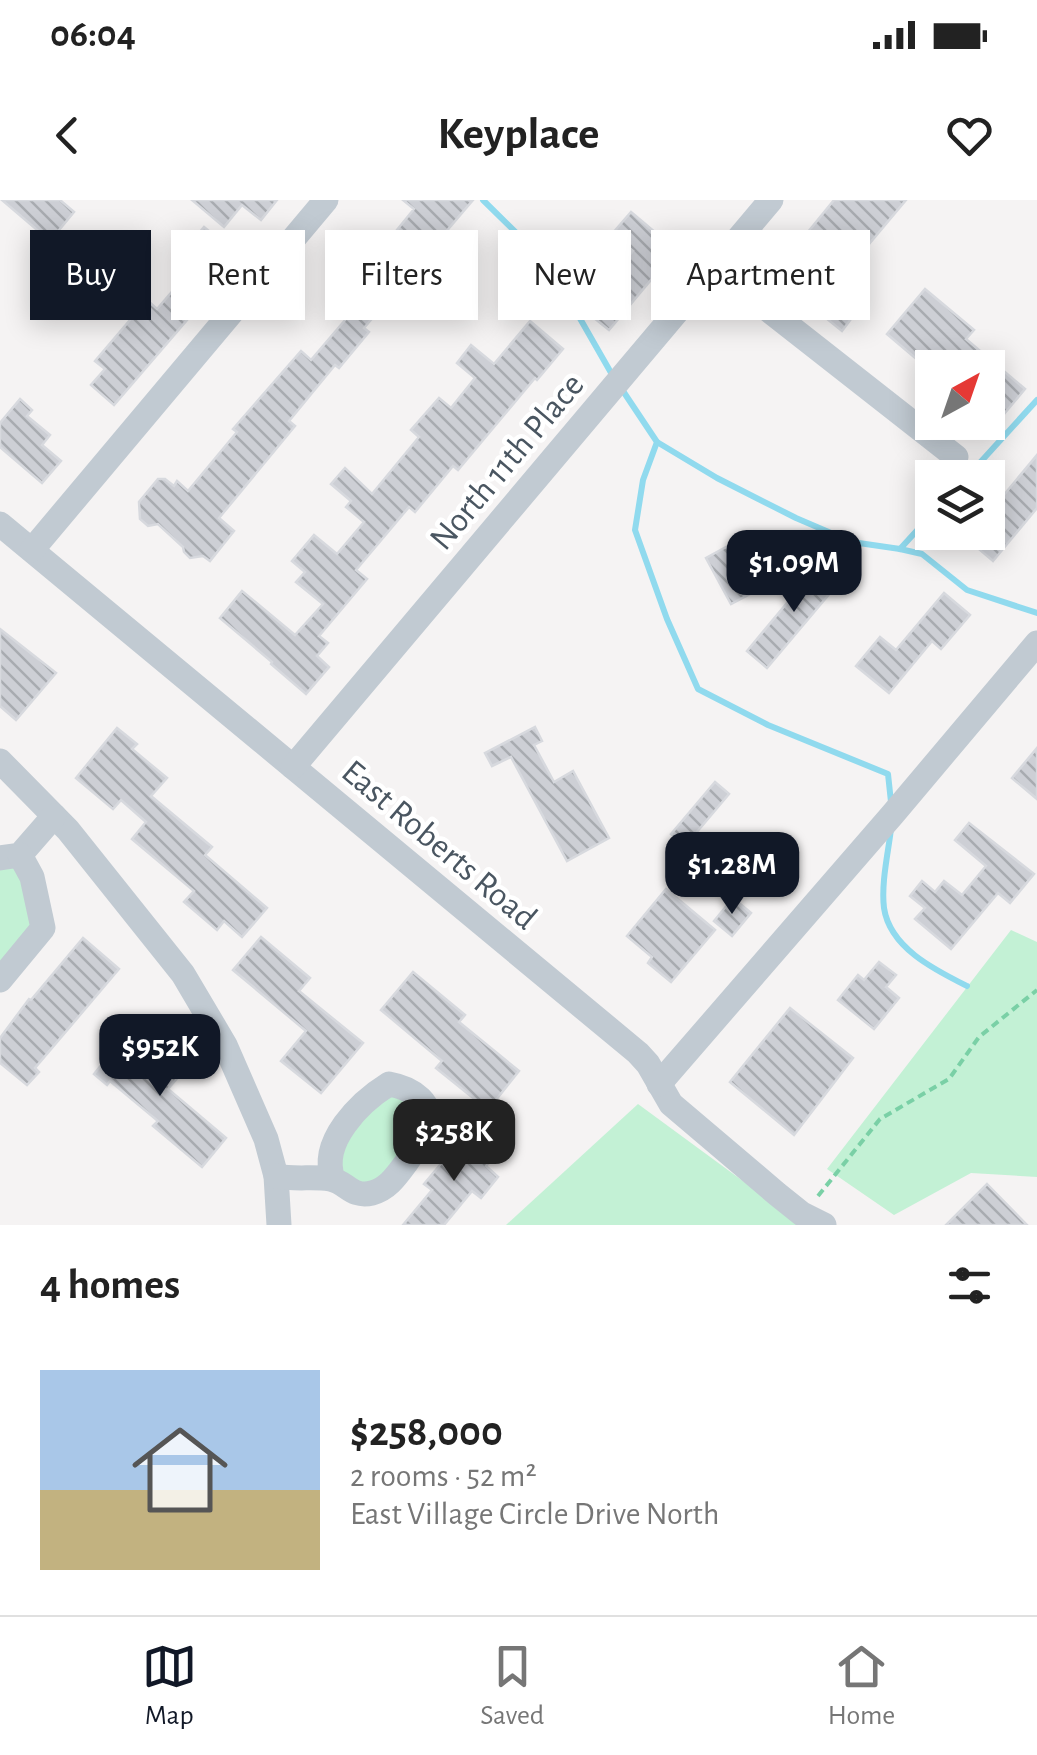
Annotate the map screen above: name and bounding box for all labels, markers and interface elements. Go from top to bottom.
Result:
text: 06:04 [50,16,136,54]
icon: back [40,108,95,163]
icon: heart [942,108,997,163]
text: Keyplace [437,112,600,157]
chip: Buy [30,230,151,320]
chip: Rent [171,230,305,320]
chip: Filters [325,230,478,320]
chip: New [498,230,631,320]
chip: Apartment [651,230,870,320]
north arrow [915,350,1005,440]
map controls [915,350,1005,550]
street label: North 11th Place [424,367,591,557]
button: layers [915,460,1005,550]
pin: $1.09M [713,530,875,615]
text: $1.09M [749,546,839,578]
street label: East Roberts Road [335,754,543,936]
pin: $1.28M [651,832,813,917]
text: $1.28M [687,848,777,880]
pin: $952K [90,1014,230,1099]
text: $952K [121,1030,199,1062]
pin: $258K [384,1099,524,1184]
text: $258K [415,1115,493,1147]
icon: filters [942,1258,997,1313]
text: 4 homes [40,1264,180,1306]
icon: home [120,1410,240,1530]
text: $258,000 [350,1411,503,1453]
text: 2 rooms · 52 m² [350,1460,537,1492]
text: East Village Circle Drive North [350,1498,719,1530]
tab: Map [142,1639,197,1733]
tab: Saved [480,1639,544,1733]
tab: Home [828,1639,895,1733]

